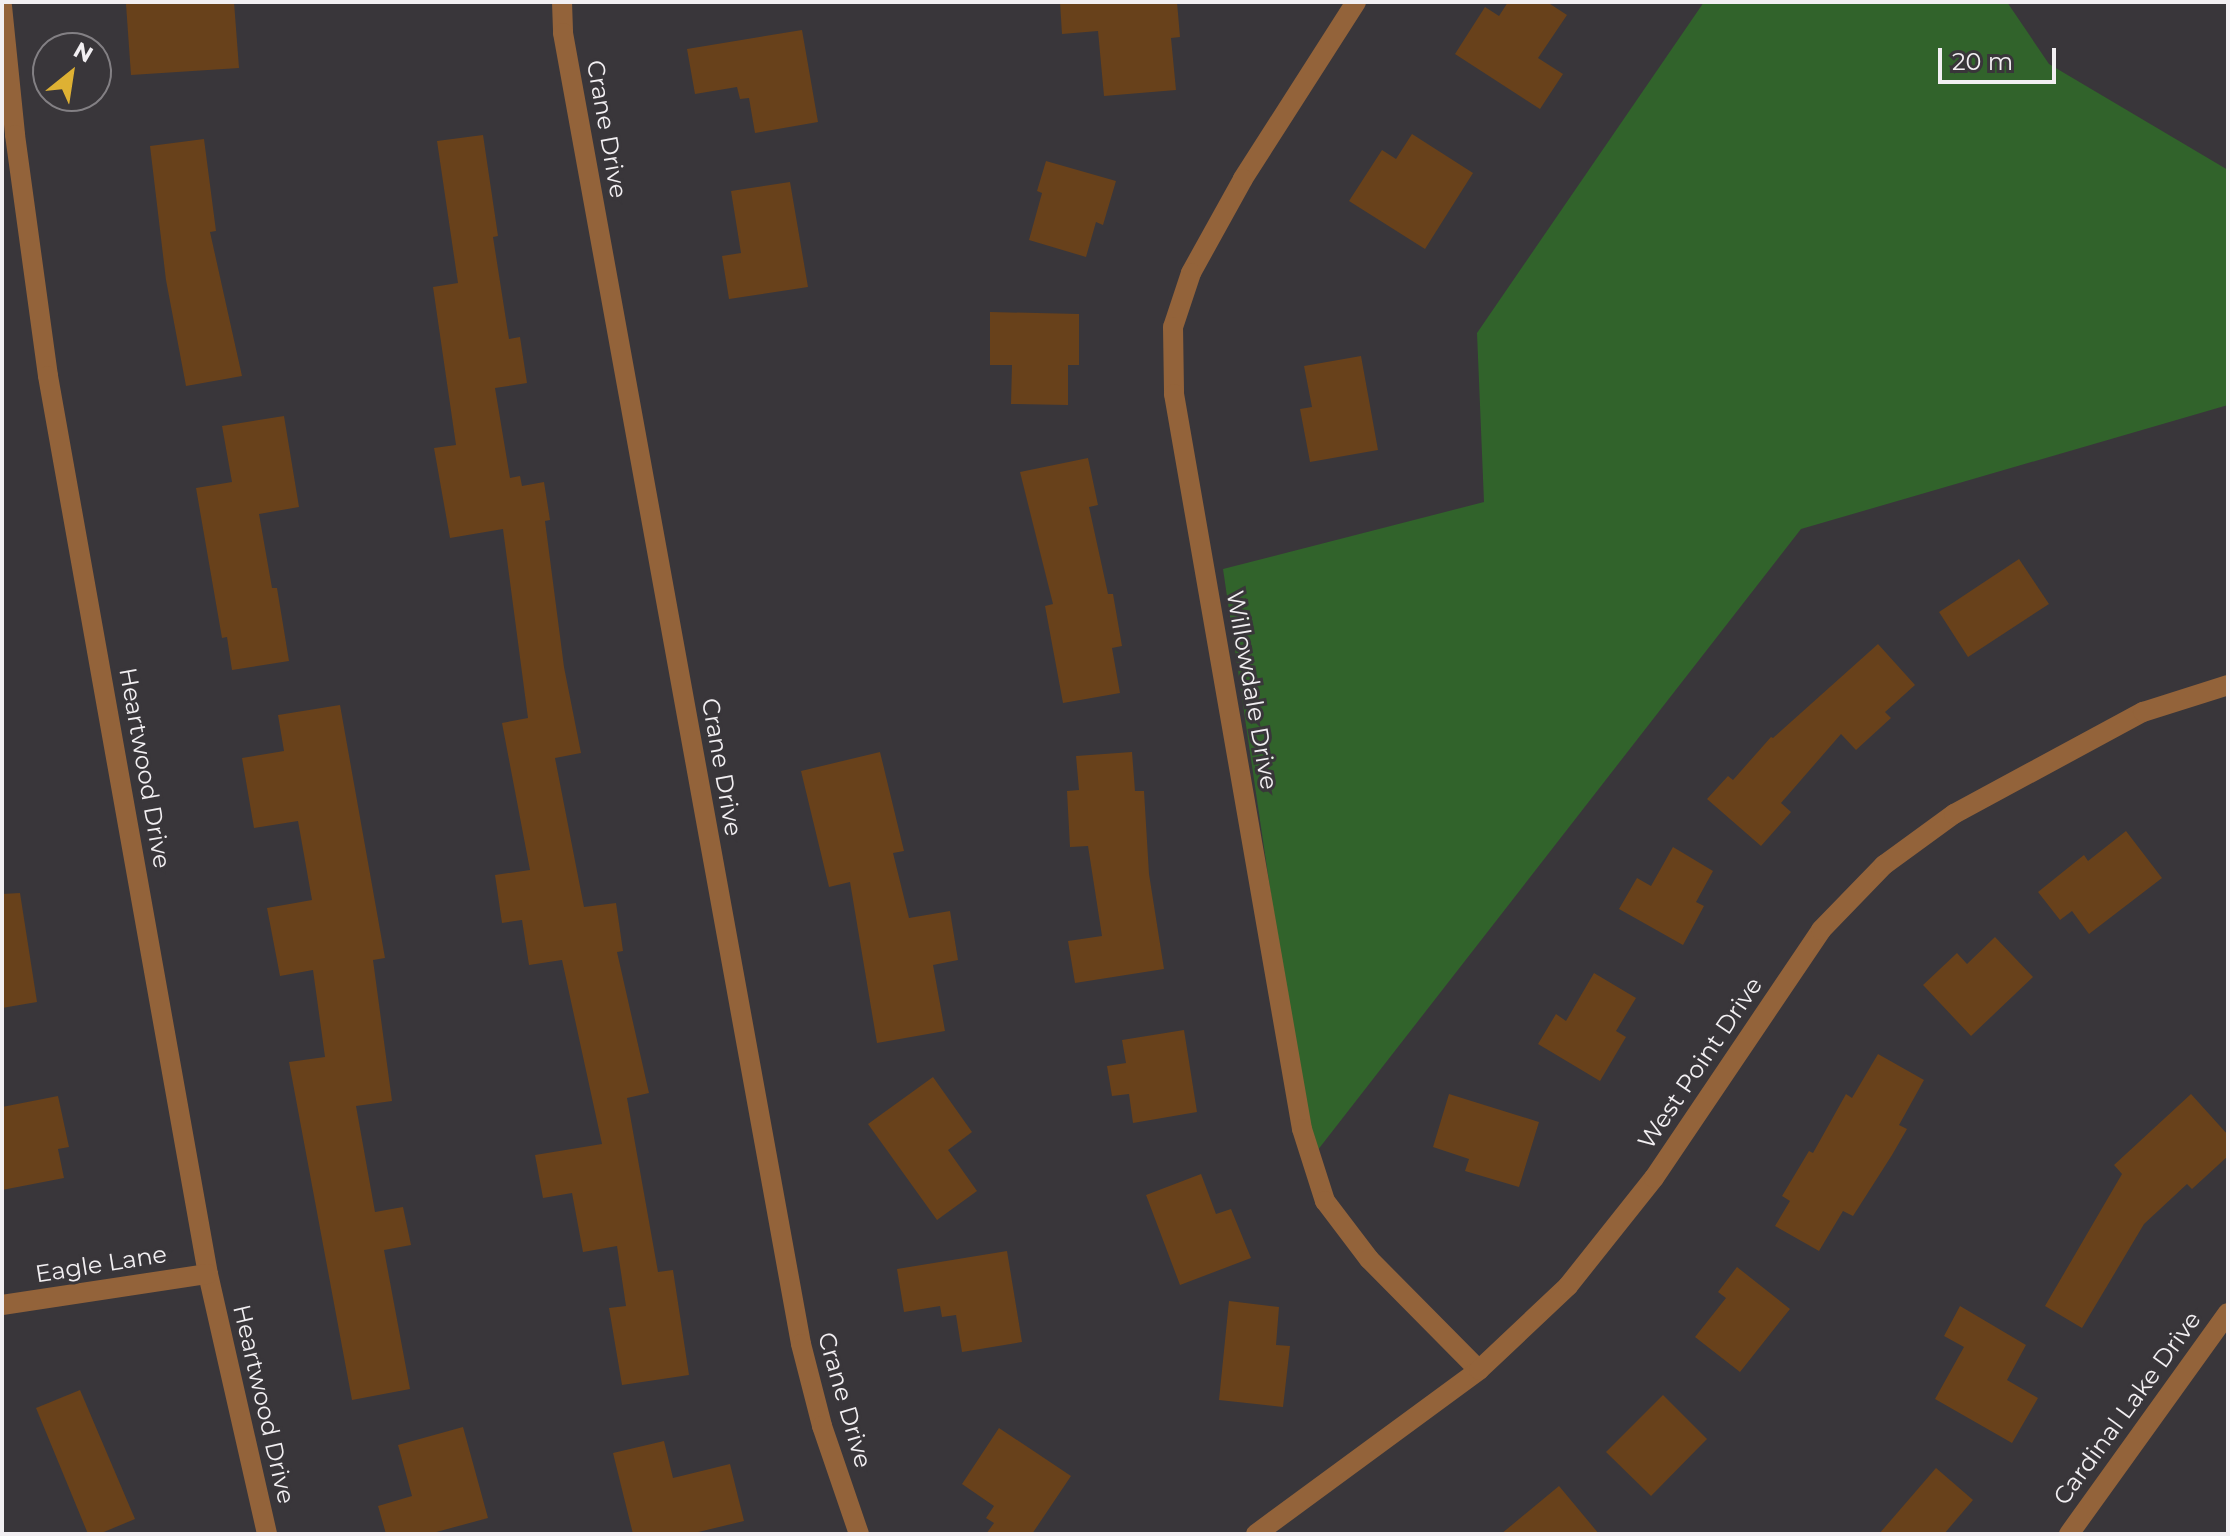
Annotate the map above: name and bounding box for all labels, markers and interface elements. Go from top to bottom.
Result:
north arrow [32,32,112,112]
scale bar [1942,32,2060,82]
text: N [69,36,98,69]
text: 20 m [1952,47,2013,76]
street label: Crane Drive [581,58,633,200]
street label: Willowdale Drive [1220,588,1284,792]
street label: Heartwood Drive [113,665,177,871]
street label: Crane Drive [696,696,748,838]
street label: West Point Drive [1632,972,1768,1154]
street label: Eagle Lane [33,1239,169,1289]
street label: Heartwood Drive [227,1302,301,1506]
street label: Cardinal Lake Drive [2047,1306,2207,1510]
street label: Crane Drive [812,1329,878,1471]

